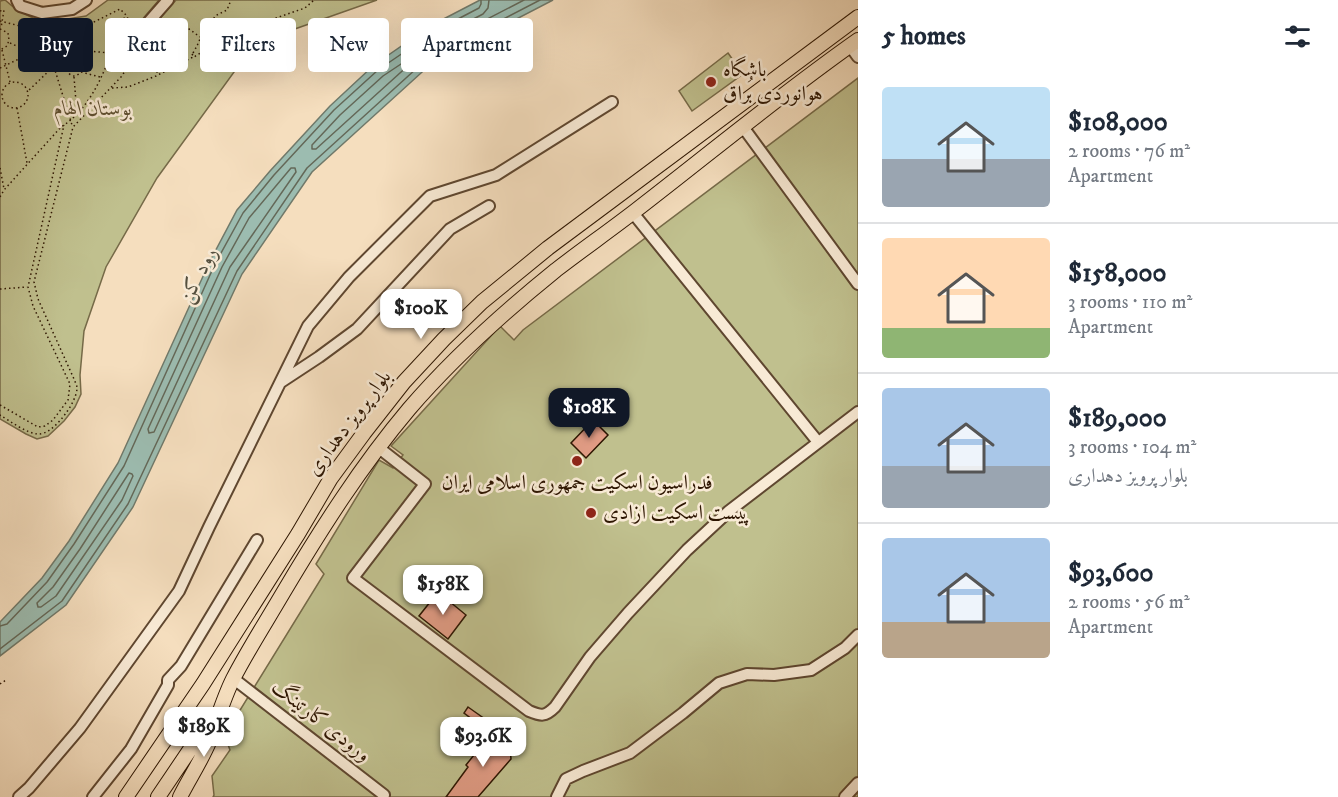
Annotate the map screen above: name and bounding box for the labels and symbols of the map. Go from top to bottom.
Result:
place label: باشگاه هوانوردی بُراق [723,56,823,107]
marker: باشگاه هوانوردی بُراق [704,75,718,89]
park label: بوستان الهام [54,96,132,126]
water label: رود کن [172,242,225,308]
pin: $100K [379,289,463,340]
street label: بلوار پرویز دهداری [301,365,397,481]
pin: $108K [547,388,631,439]
marker: فدراسیون اسکیت جمهوری اسلامی ایران [570,454,584,468]
place label: فدراسیون اسکیت جمهوری اسلامی ایران [441,470,713,496]
place label: پیست اسکیت ازادی [603,500,750,526]
marker: پیست اسکیت ازادی [584,506,598,520]
pin: $158K [401,565,485,616]
street label: ورودی کارتینگ [266,673,377,768]
pin: $189K [162,707,246,758]
pin: $93.6K [434,717,532,768]

